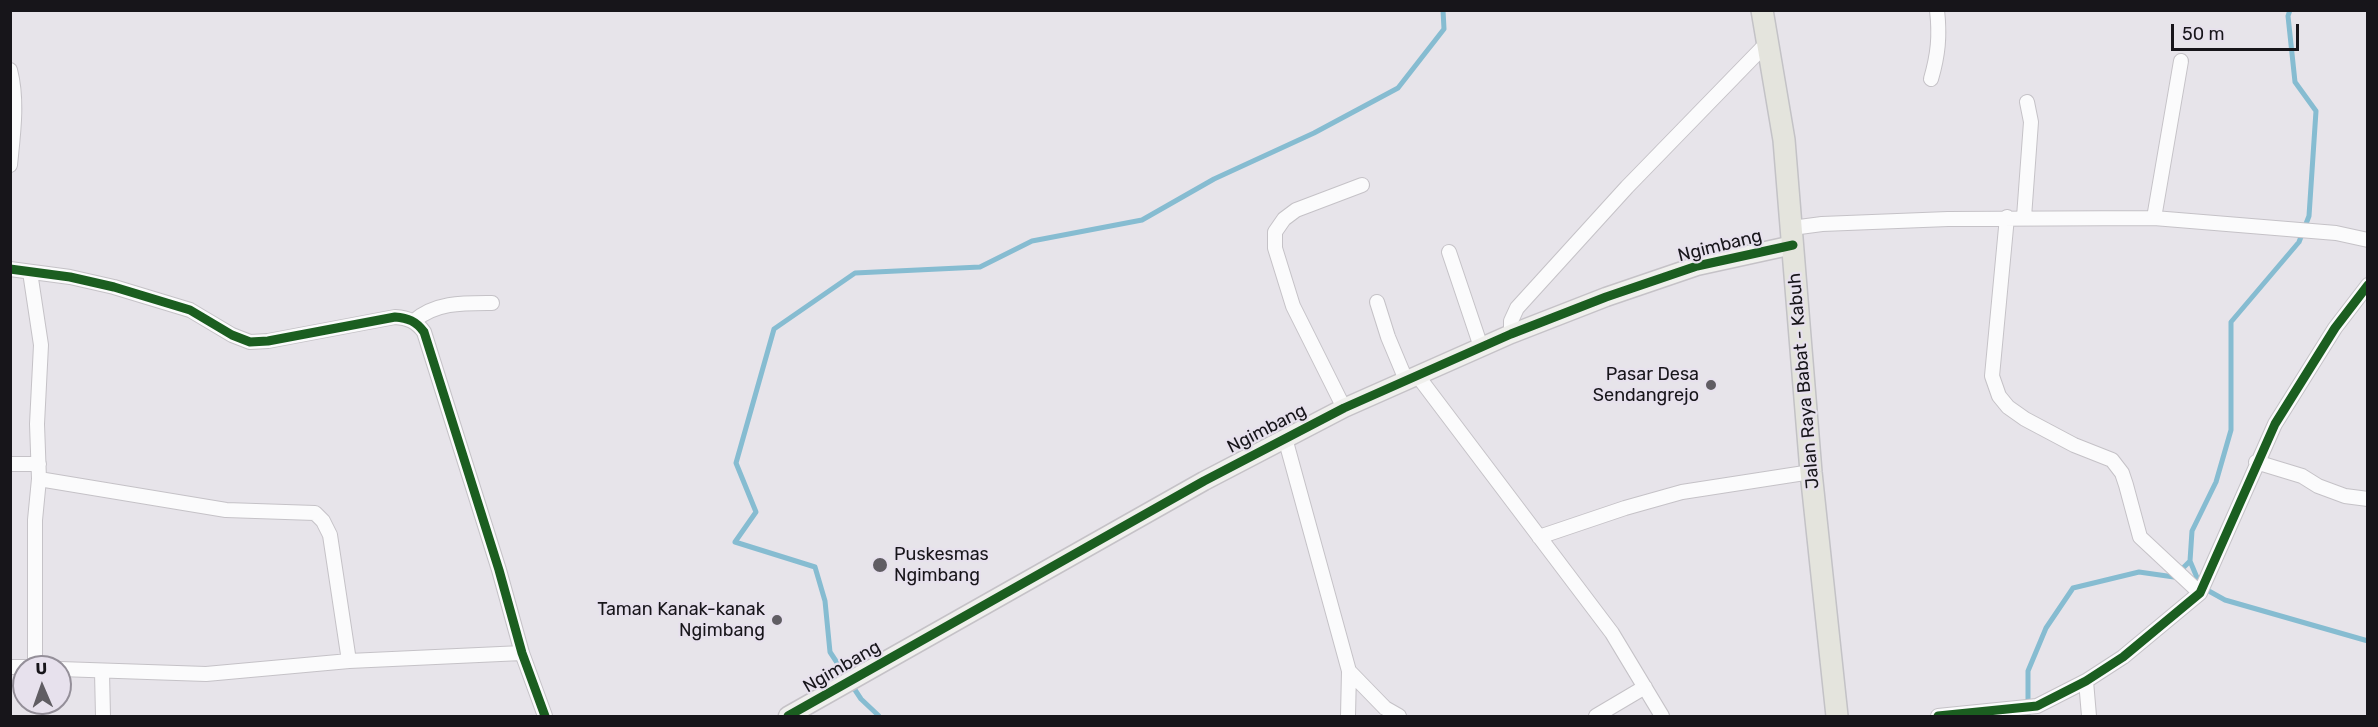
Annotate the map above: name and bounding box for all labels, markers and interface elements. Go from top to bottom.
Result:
scale bar [2174,12,2302,50]
text: 50 m [2182,23,2225,45]
street label: Ngimbang [1676,225,1764,267]
street label: Jalan Raya Babat - Kabuh [1784,272,1824,490]
place label: Pasar Desa Sendangrejo [1593,364,1699,406]
marker: Pasar Desa Sendangrejo [1704,378,1718,392]
street label: Ngimbang [1224,400,1310,458]
place label: Puskesmas Ngimbang [894,544,989,586]
marker: Puskesmas Ngimbang [871,556,889,574]
place label: Taman Kanak-kanak Ngimbang [597,599,765,642]
marker: Taman Kanak-kanak Ngimbang [770,613,784,627]
street label: Ngimbang [799,636,885,698]
north arrow [12,655,72,715]
text: U [35,659,48,678]

